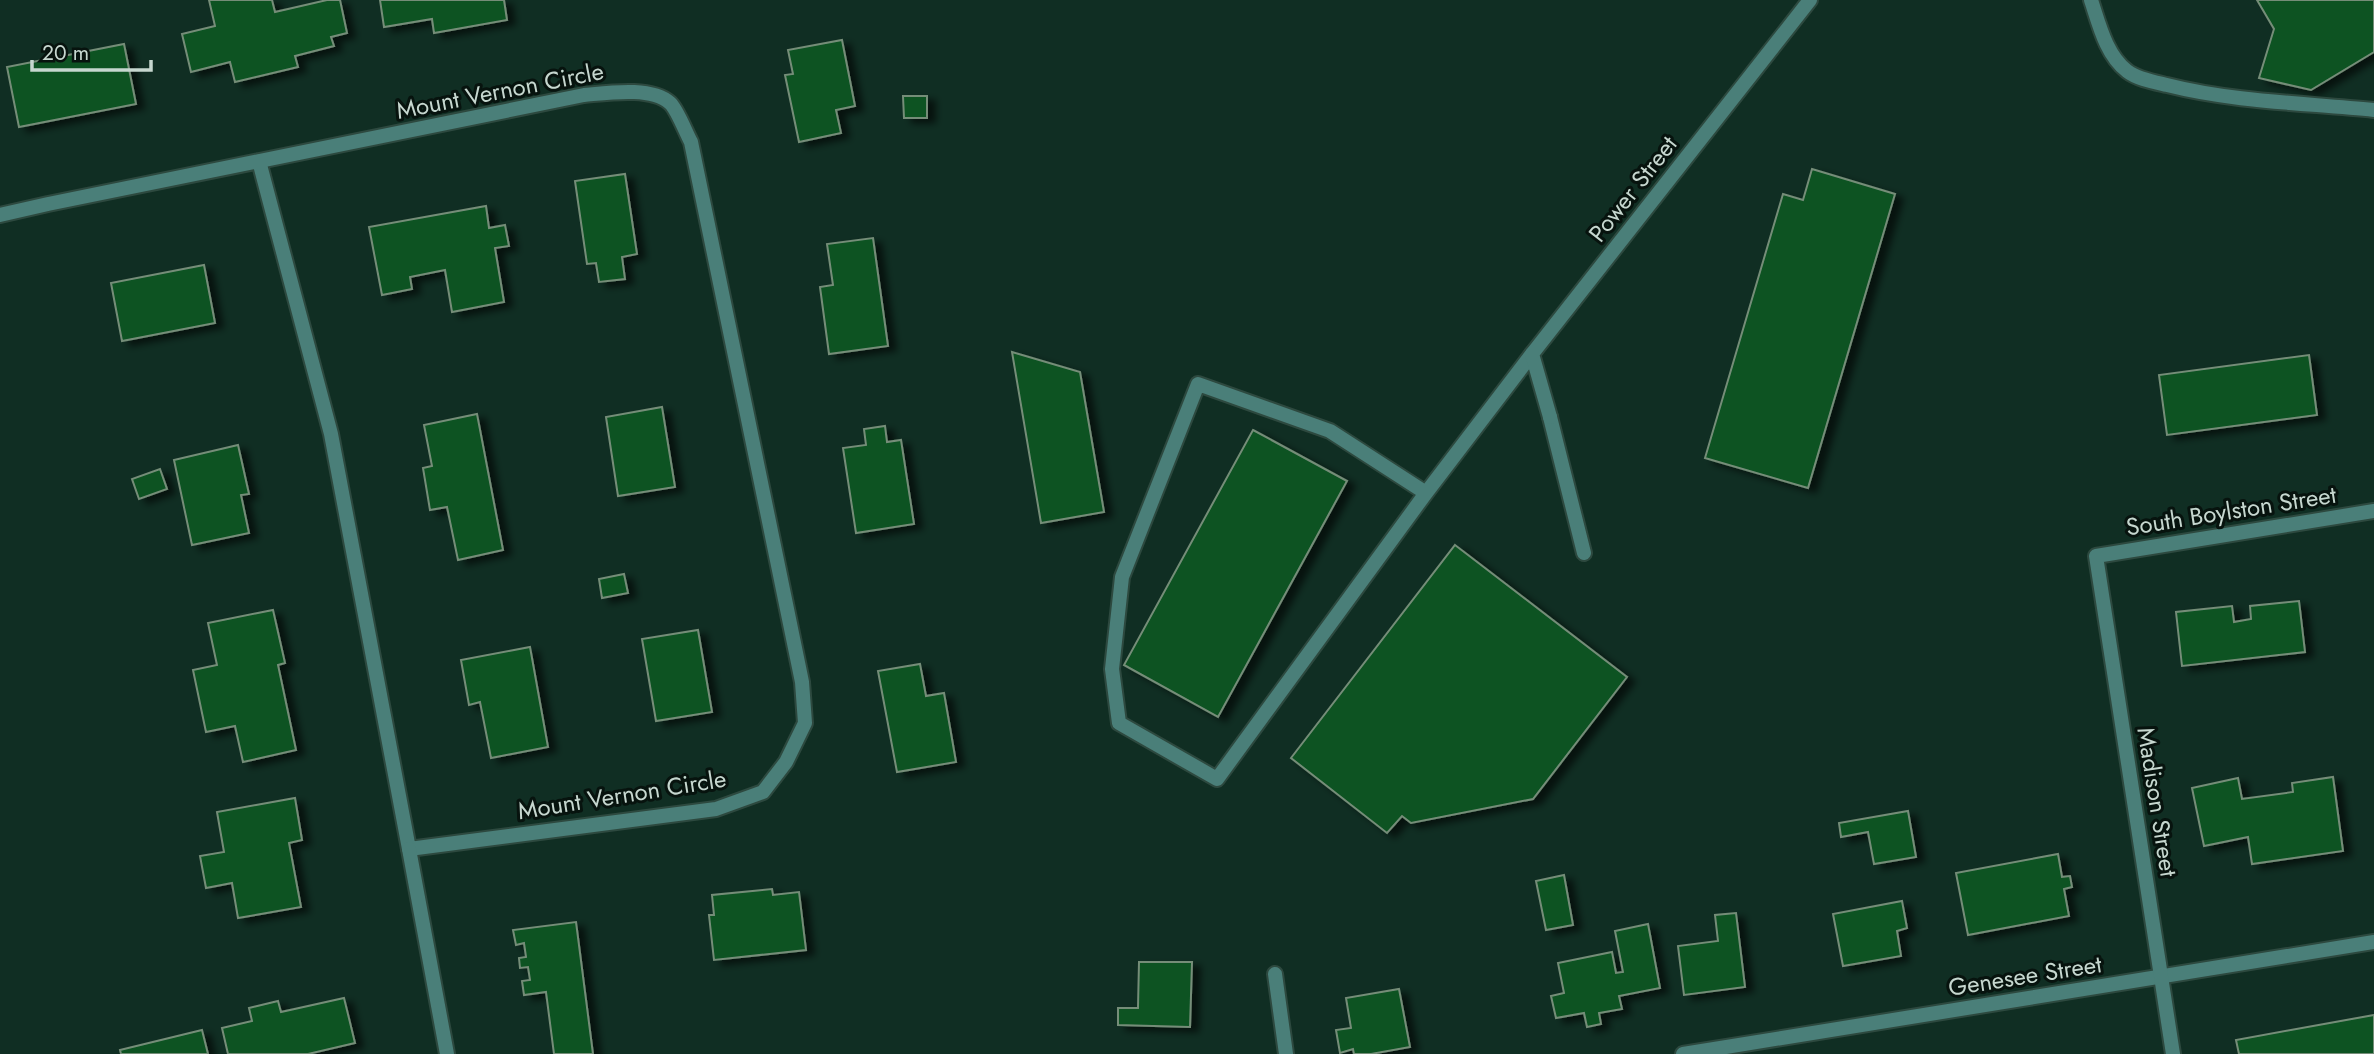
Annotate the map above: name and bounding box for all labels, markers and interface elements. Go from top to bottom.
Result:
scale bar [32,28,150,72]
text: 20 m [42,38,89,68]
street label: Mount Vernon Circle [393,53,607,128]
street label: Power Street [1580,128,1685,249]
street label: South Boylston Street [2123,477,2339,544]
street label: Madison Street [2128,725,2187,879]
street label: Mount Vernon Circle [515,761,729,828]
street label: Genesee Street [1946,946,2104,1005]

